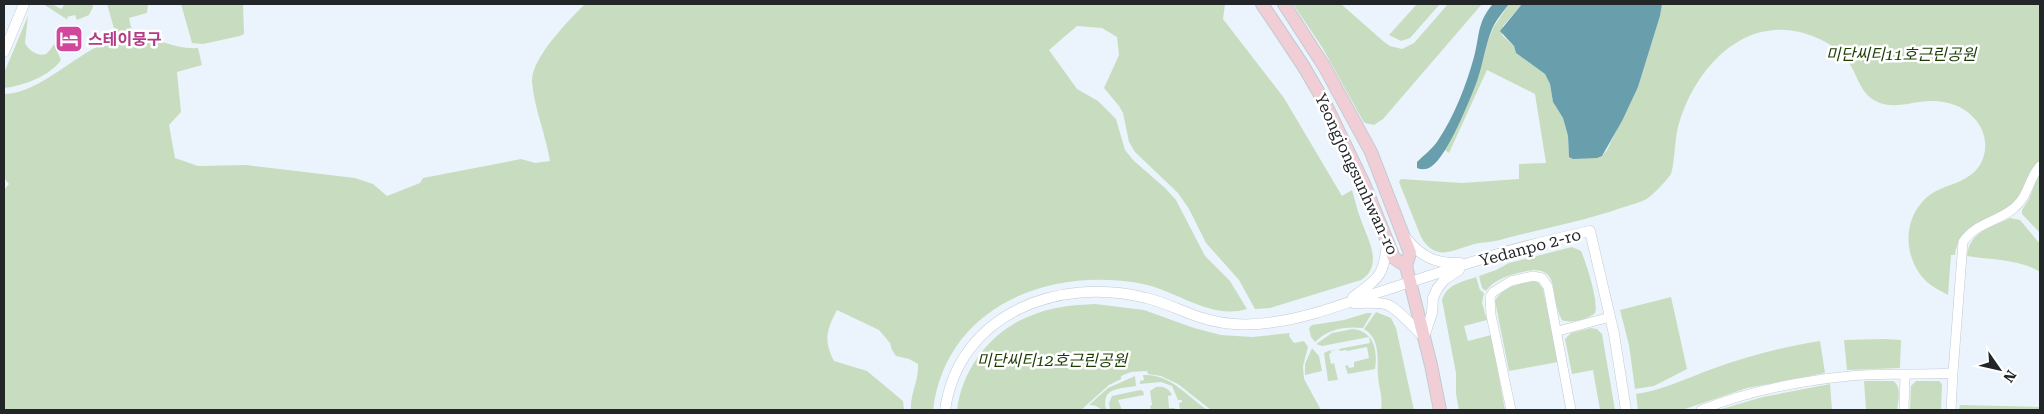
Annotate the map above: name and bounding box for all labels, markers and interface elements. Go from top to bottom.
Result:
hotel icon: 스테이뭉구 [54,24,84,54]
place label: 스테이뭉구 [88,30,162,49]
park label: 미단씨티11호근린공원 [1826,45,1977,64]
street label: Yeongjongsunhwan-ro [1311,91,1402,258]
street label: Yedanpo 2-ro [1477,225,1583,270]
north arrow [1974,344,2024,394]
park label: 미단씨티12호근린공원 [977,351,1128,370]
text: N [2000,367,2019,385]

